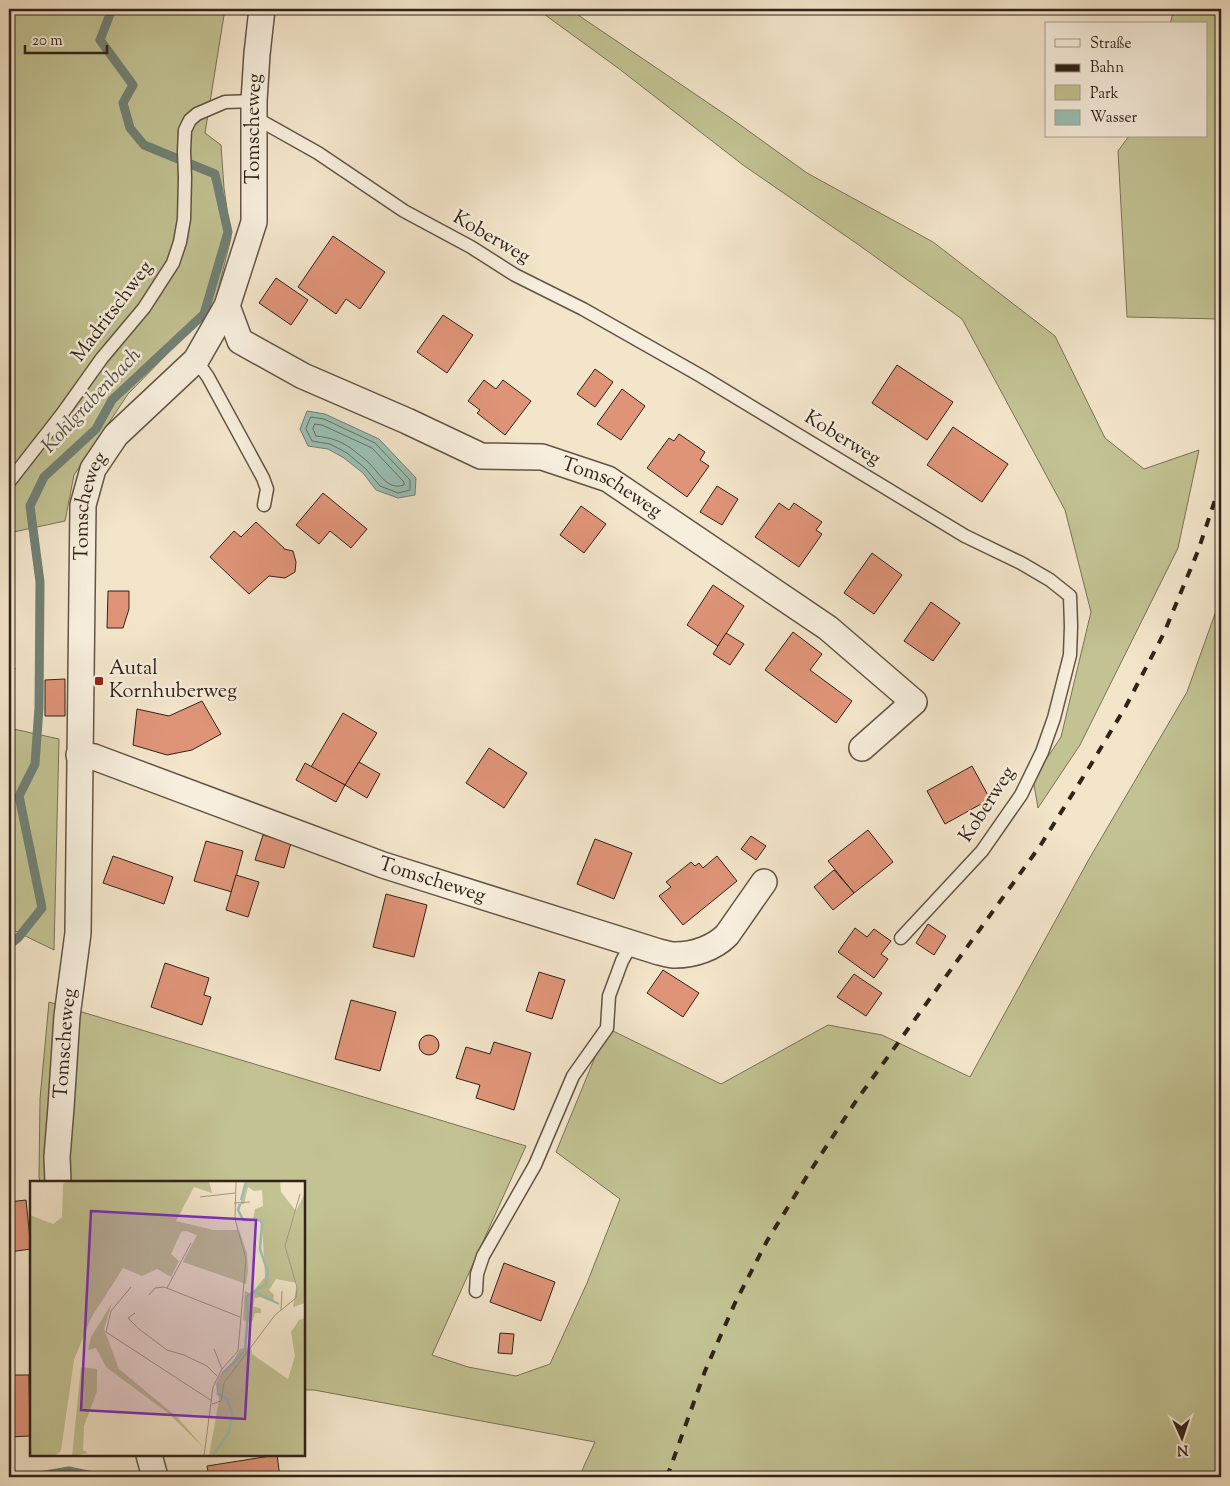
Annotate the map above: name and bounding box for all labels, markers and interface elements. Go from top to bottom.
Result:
scale bar [25,22,108,54]
legend [1045,22,1208,138]
text: 20 m [32,31,63,52]
text: Straße [1090,34,1132,55]
text: Bahn [1090,58,1124,79]
street label: Tomscheweg [239,72,270,184]
text: Park [1090,84,1119,105]
text: Wasser [1090,108,1137,129]
street label: Koberweg [447,204,536,272]
street label: Madritschweg [65,255,161,369]
water label: Kohlgrabenbach [35,342,149,460]
street label: Koberweg [798,404,886,474]
street label: Tomscheweg [68,446,115,561]
street label: Tomscheweg [557,450,668,526]
place label: Autal Kornhuberweg [109,655,237,707]
marker: Autal Kornhuberweg [93,675,105,687]
street label: Koberweg [953,761,1024,849]
street label: Tomscheweg [375,850,489,911]
street label: Tomscheweg [47,986,85,1100]
inset map [30,1181,305,1456]
north arrow [1158,1414,1208,1464]
text: N [1176,1439,1189,1459]

